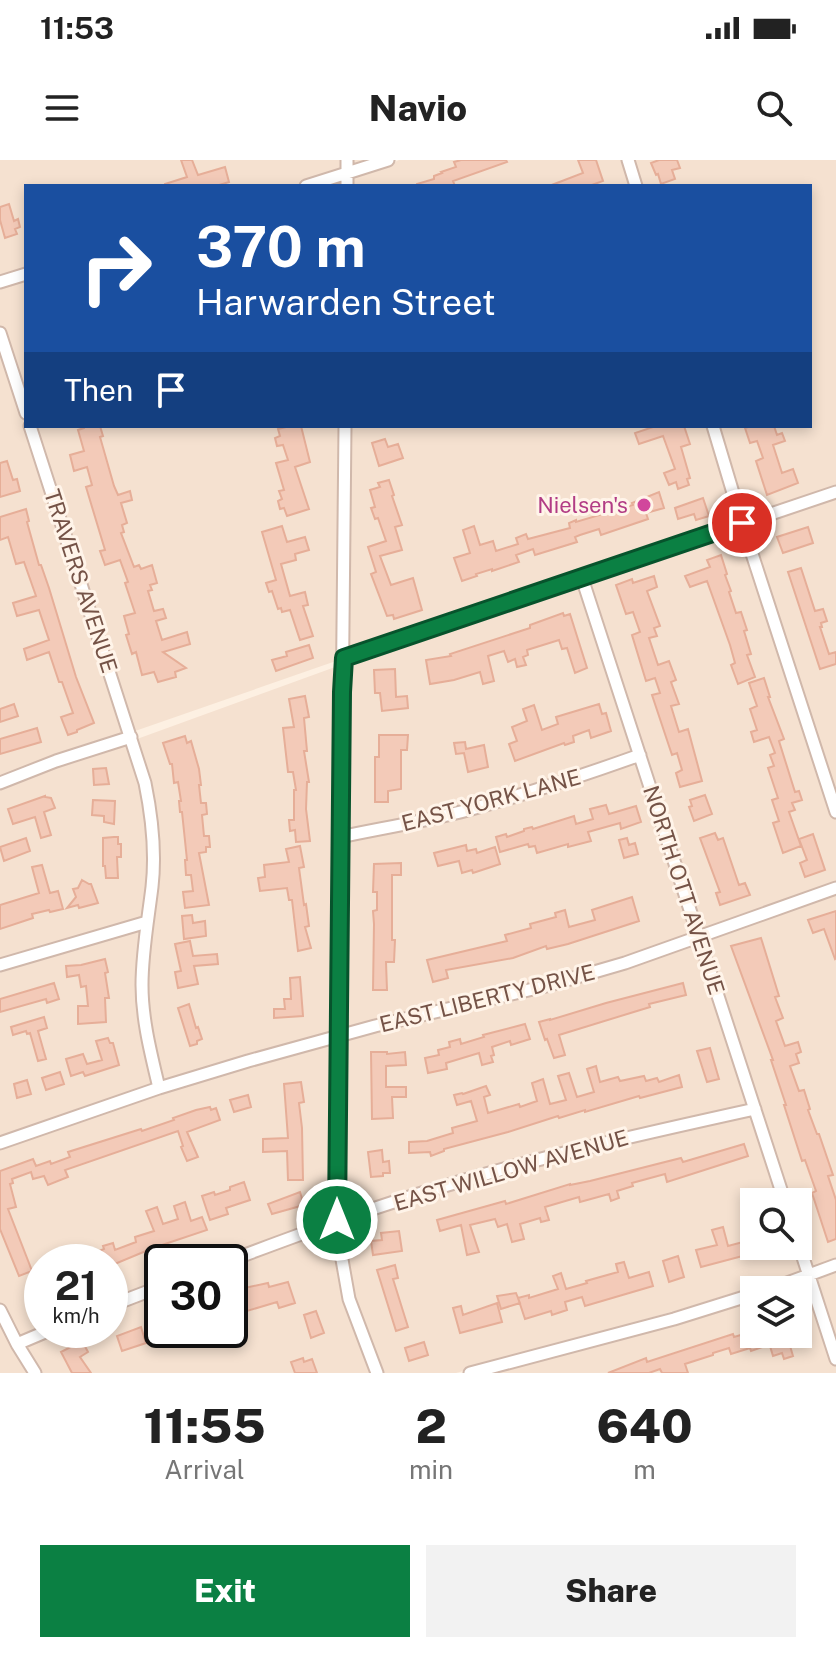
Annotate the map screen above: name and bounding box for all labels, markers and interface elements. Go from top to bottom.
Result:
text: 11:53 [40,10,114,46]
icon: menu [40,86,84,130]
icon: search [752,86,796,130]
text: Navio [369,87,467,129]
text: 370 m [196,214,366,280]
icon: right [64,216,168,320]
text: Harwarden Street [196,281,496,323]
icon: arrive [149,368,193,412]
text: Then [64,372,133,408]
street label: TRAVERS AVENUE [39,486,123,676]
pin [708,489,776,557]
place label: Nielsen's [537,492,628,518]
marker: Nielsen's [635,496,653,514]
icon: arrive [720,501,764,545]
street label: EAST YORK LANE [398,764,584,836]
street label: NORTH OTT AVENUE [638,782,730,998]
street label: EAST LIBERTY DRIVE [377,959,597,1037]
street label: EAST WILLOW AVENUE [391,1124,631,1216]
position arrow [295,1178,379,1262]
map controls [740,1188,812,1348]
button: search [740,1188,812,1260]
speed limit sign: 30 [144,1244,248,1348]
text: 21 [55,1262,97,1309]
button: layers [740,1276,812,1348]
text: km/h [52,1304,100,1328]
text: 11:55 [143,1397,266,1454]
text: 2 [415,1397,447,1454]
text: 640 [597,1397,693,1454]
text: Arrival [164,1454,245,1485]
text: min [409,1454,453,1485]
text: m [633,1454,656,1485]
button: Exit [40,1545,410,1637]
button: Share [426,1545,796,1637]

